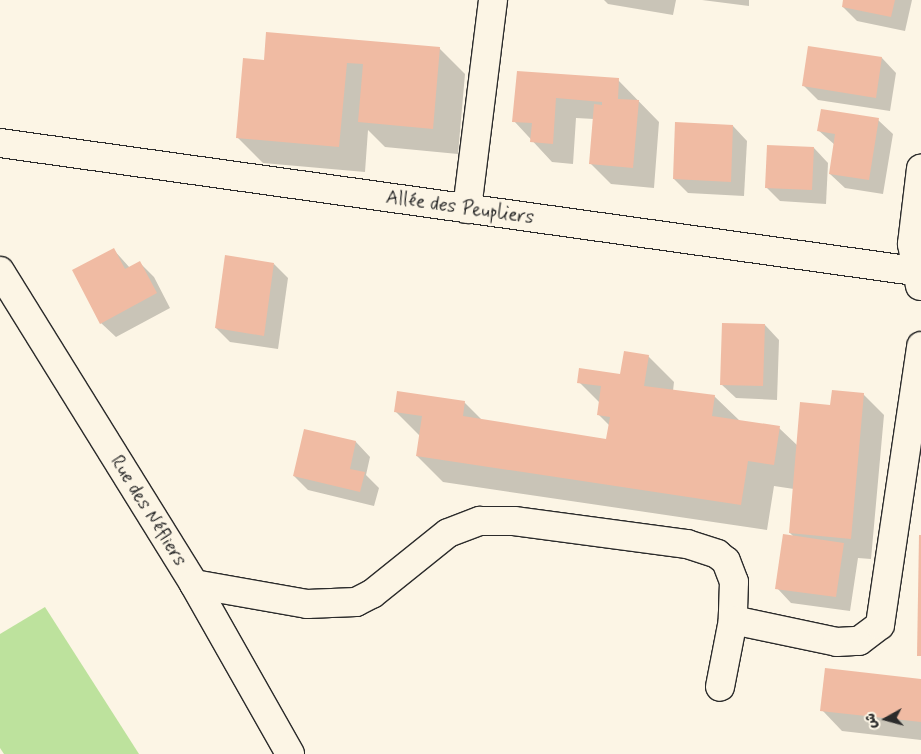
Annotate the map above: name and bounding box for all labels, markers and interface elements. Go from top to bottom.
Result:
street label: Allée des Peupliers [385,186,535,230]
street label: Rue des Néfliers [105,451,191,571]
north arrow [861,694,911,744]
text: ش [861,712,881,730]

